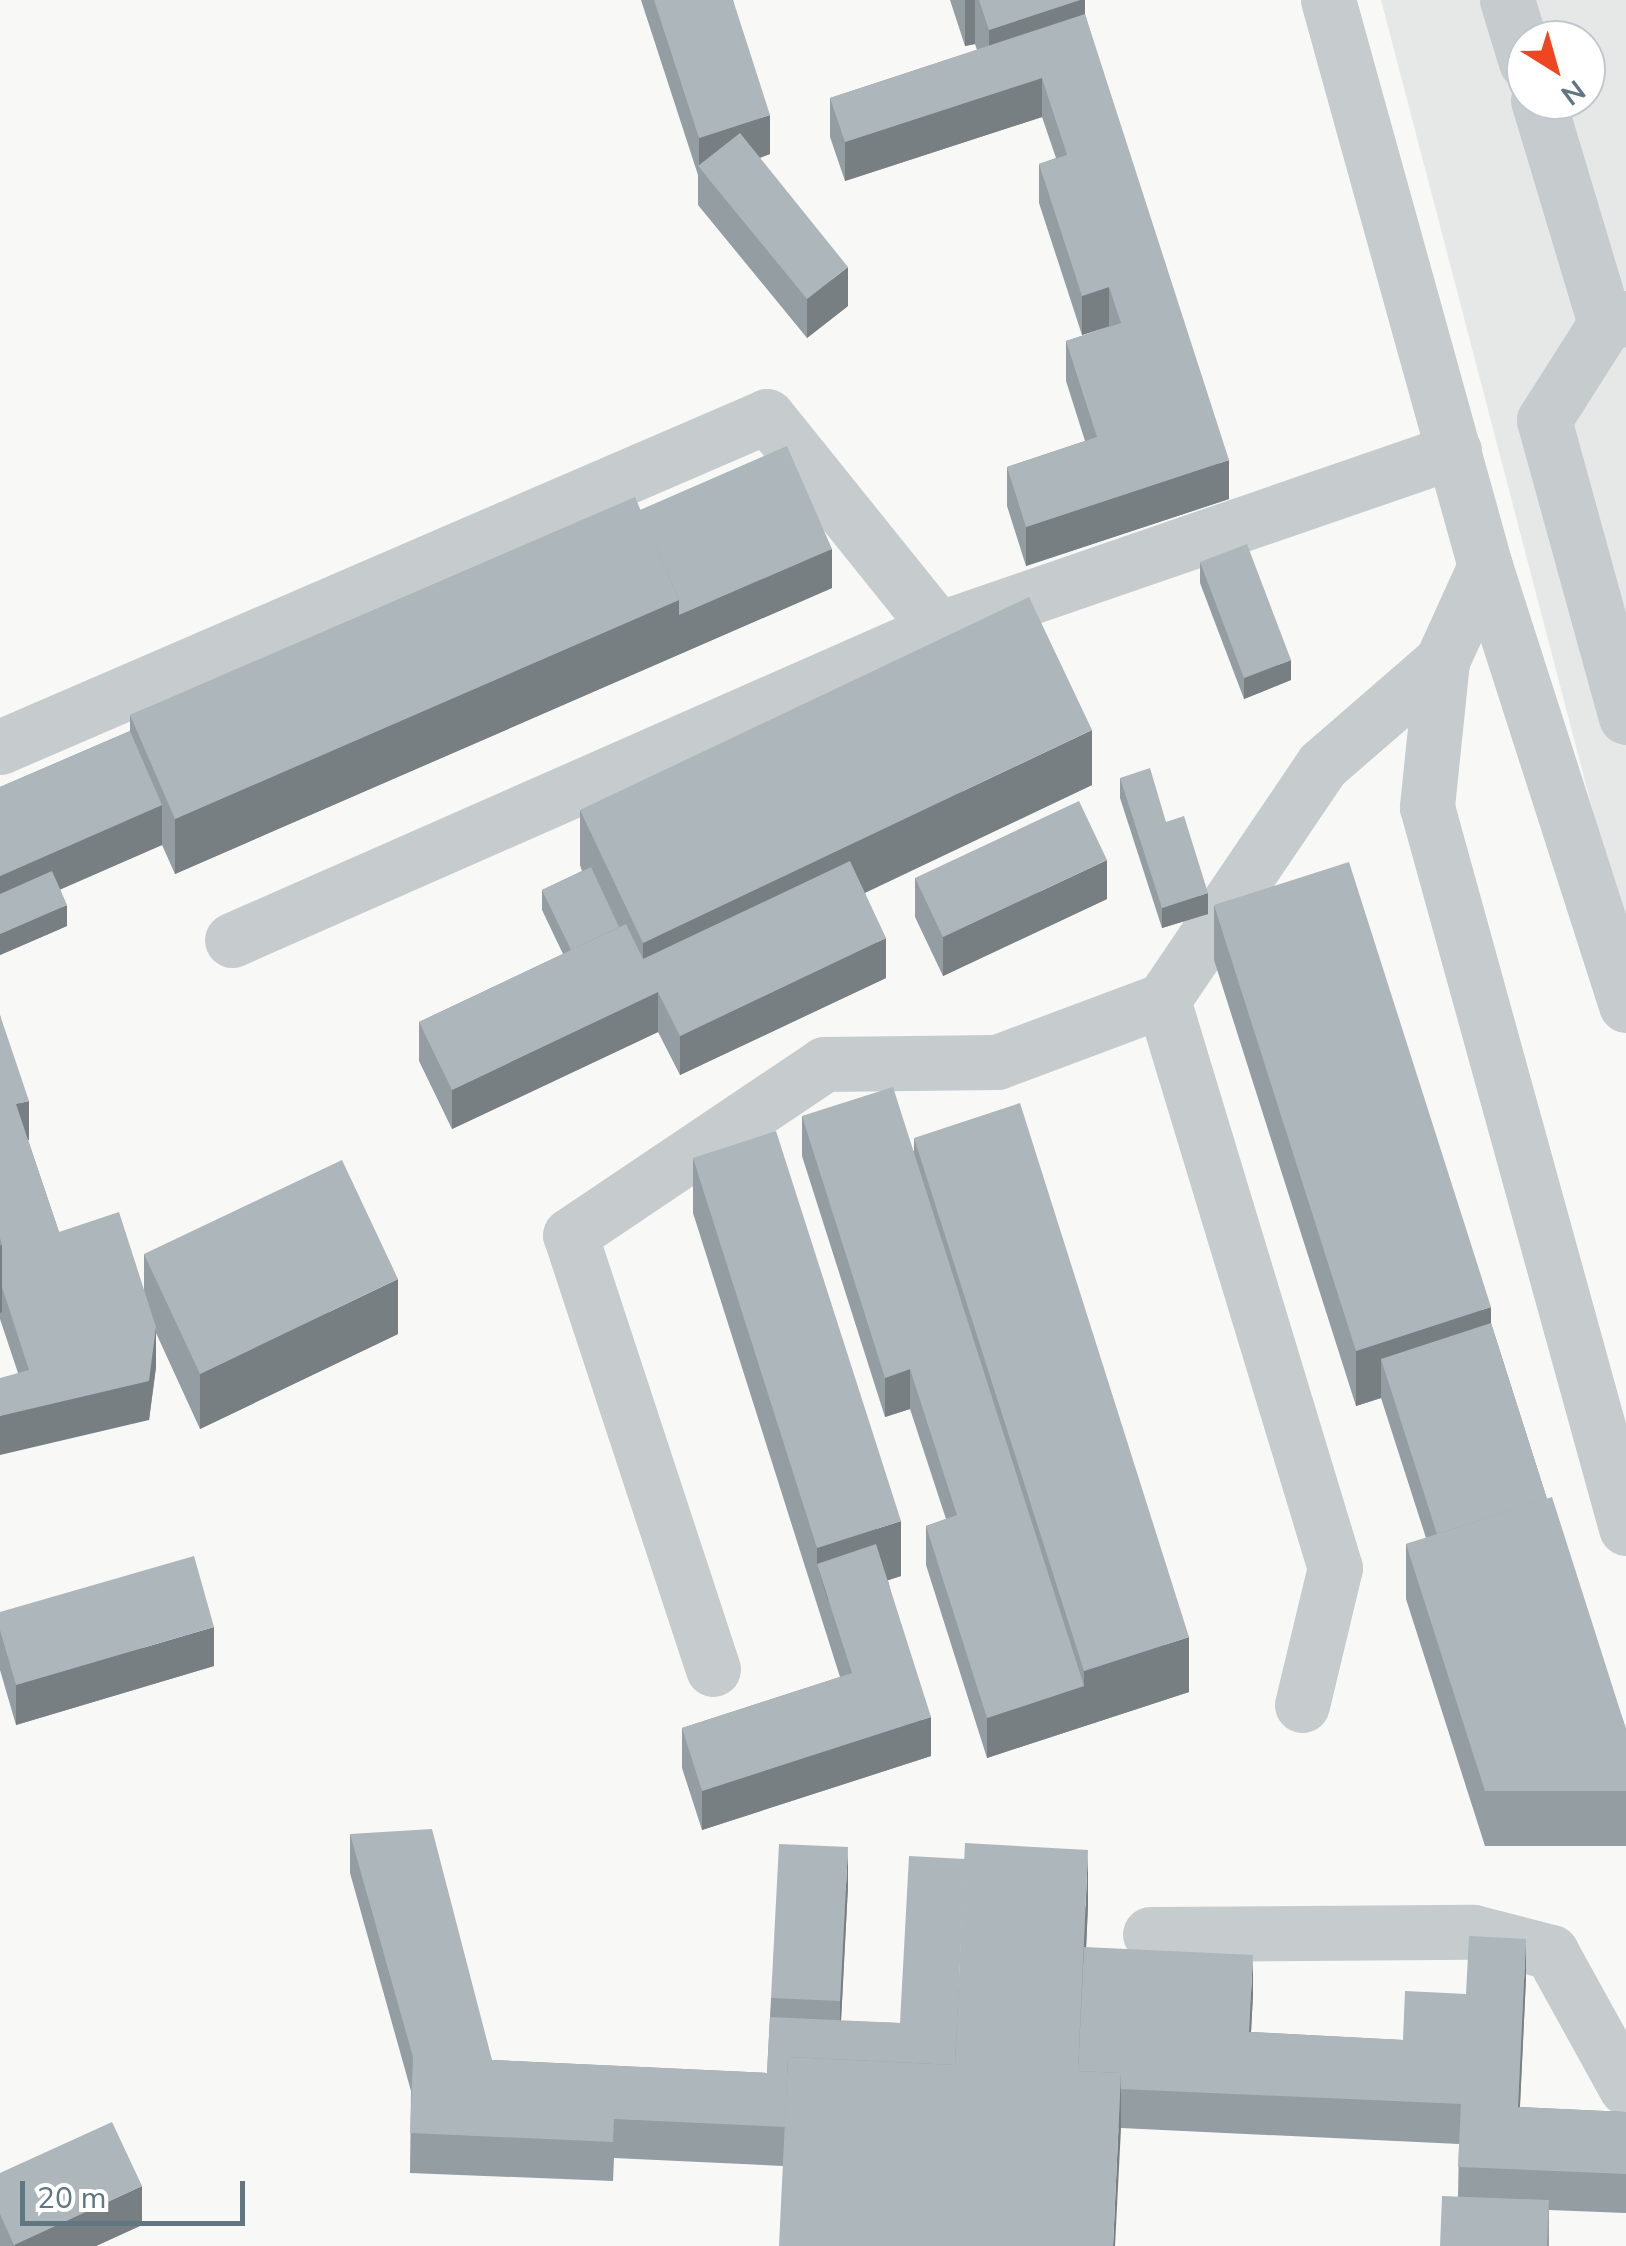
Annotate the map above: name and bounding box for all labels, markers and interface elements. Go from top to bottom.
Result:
north arrow [1506,20,1606,120]
text: N [1553,71,1593,114]
scale bar [25,2161,250,2223]
text: 20 m [37,2178,106,2219]

